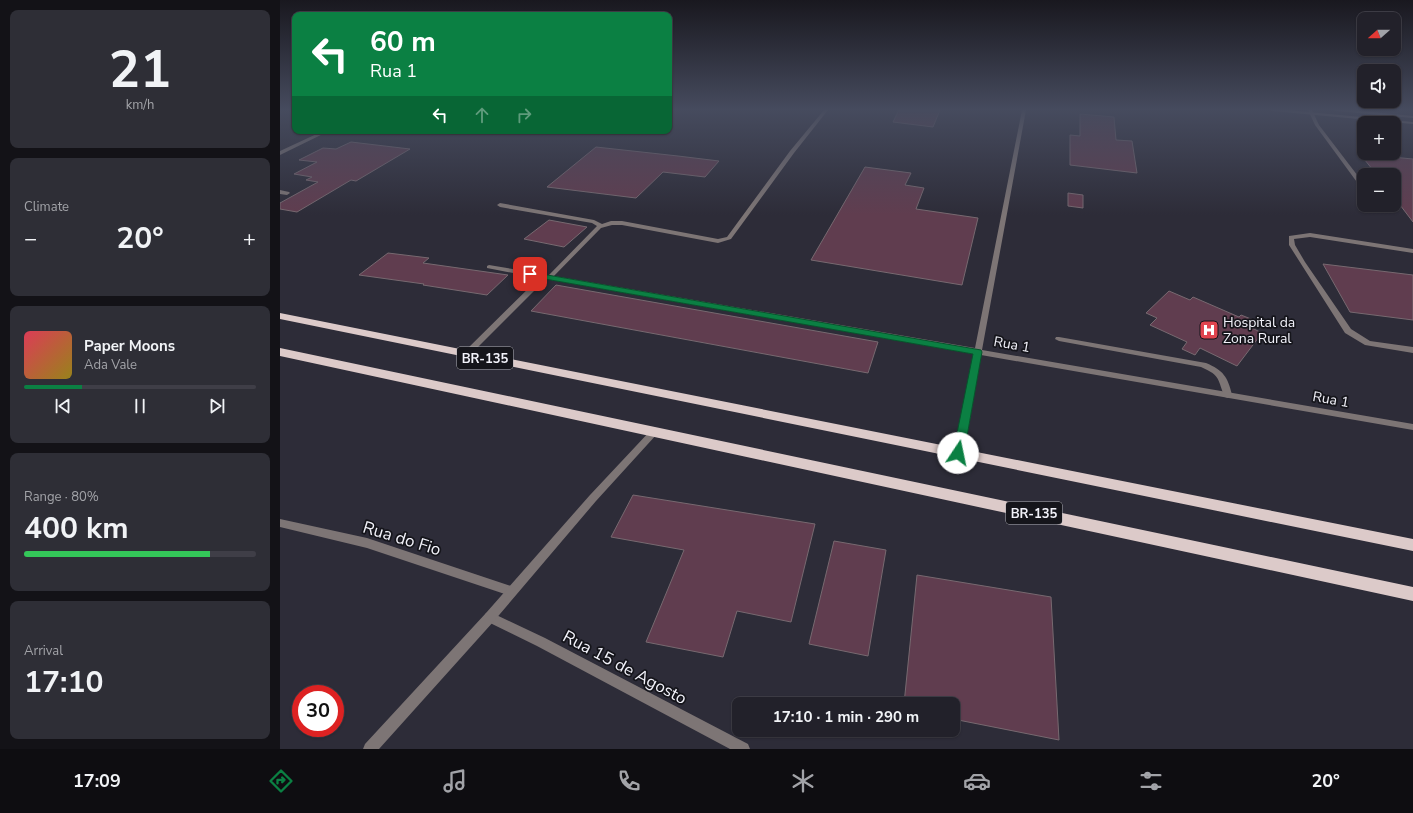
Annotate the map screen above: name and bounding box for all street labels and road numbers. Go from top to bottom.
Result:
street label: Rua 1 [992,332,1032,357]
road number: BR-135 [457,347,513,369]
street label: Rua 1 [1311,387,1351,412]
road number: BR-135 [1006,502,1062,524]
street label: Rua do Fio [360,516,444,561]
street label: Rua 15 de Agosto [559,625,691,710]

